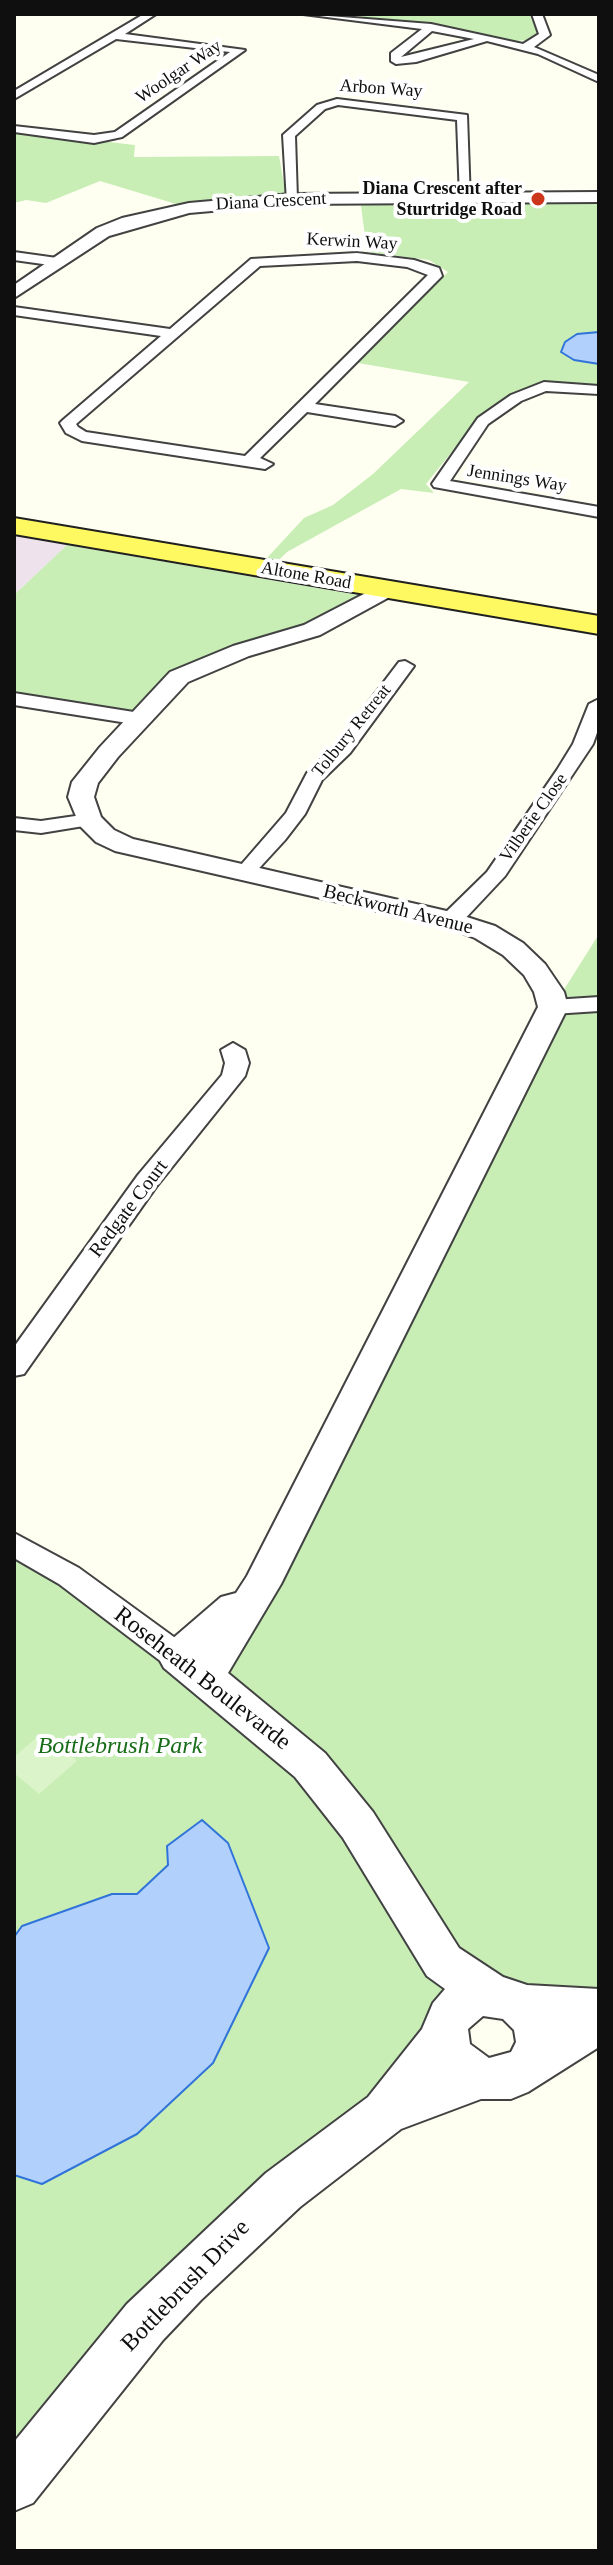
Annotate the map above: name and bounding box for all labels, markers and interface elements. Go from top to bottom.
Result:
street label: Woolgar Way [132,35,226,109]
street label: Arbon Way [339,75,423,103]
place label: Diana Crescent after Sturtridge Road [362,178,522,220]
street label: Diana Crescent [215,188,327,216]
marker: Diana Crescent after Sturtridge Road [529,190,547,208]
street label: Kerwin Way [306,229,398,255]
street label: Jennings Way [466,461,568,497]
street label: Altone Road [259,557,353,595]
street label: Tolbury Retreat [308,680,396,782]
street label: Vilberie Close [496,769,572,867]
street label: Beckworth Avenue [321,880,475,940]
street label: Redgate Court [84,1155,174,1263]
street label: Roseheath Boulevarde [108,1601,296,1757]
park label: Bottlebrush Park [38,1733,202,1761]
street label: Bottlebrush Drive [116,2214,256,2358]

